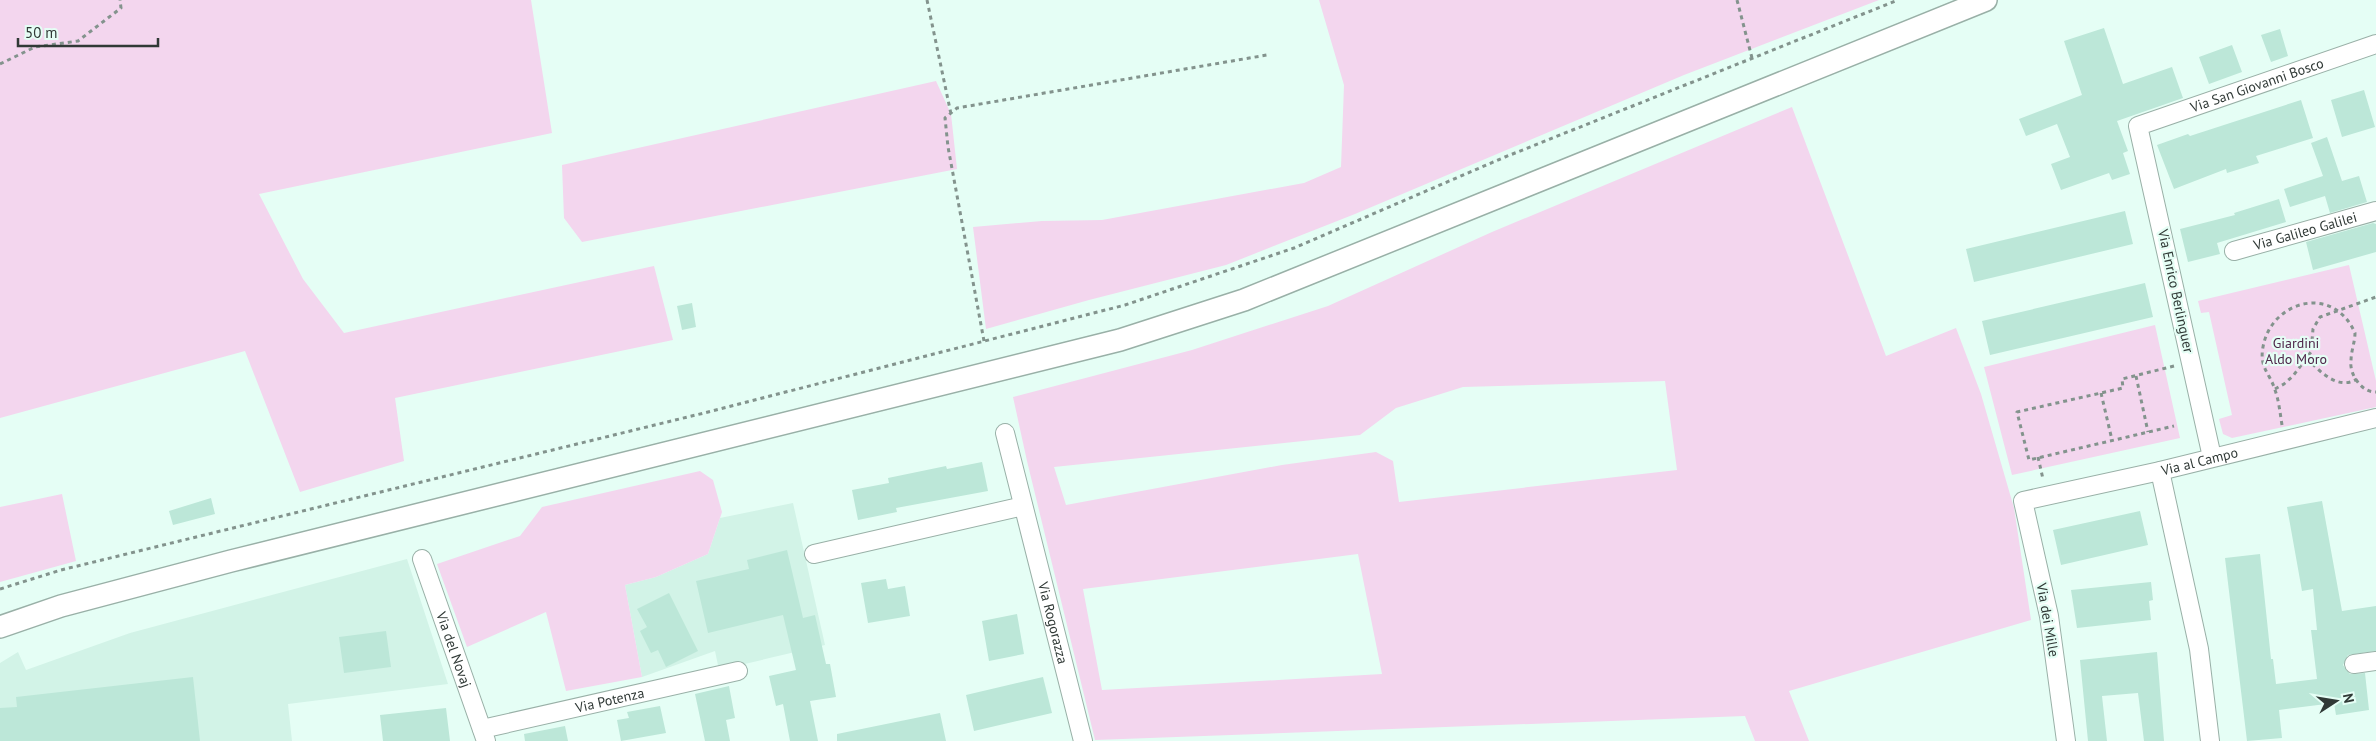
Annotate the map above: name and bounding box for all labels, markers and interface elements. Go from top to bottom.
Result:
scale bar [18,15,158,47]
text: 50 m [25,23,58,42]
street label: Via San Giovanni Bosco [2187,54,2326,117]
street label: Via Galileo Galilei [2251,208,2359,254]
street label: Via Enrico Berlinguer [2154,227,2198,355]
park label: Giardini Aldo Moro [2265,334,2327,368]
street label: Via al Campo [2158,443,2240,480]
street label: Via Rogorazza [1034,579,1072,666]
street label: Via dei Mille [2032,581,2063,658]
street label: Via del Novaj [432,608,475,690]
north arrow [2311,676,2361,726]
street label: Via Potenza [573,684,646,717]
text: N [2339,692,2358,705]

